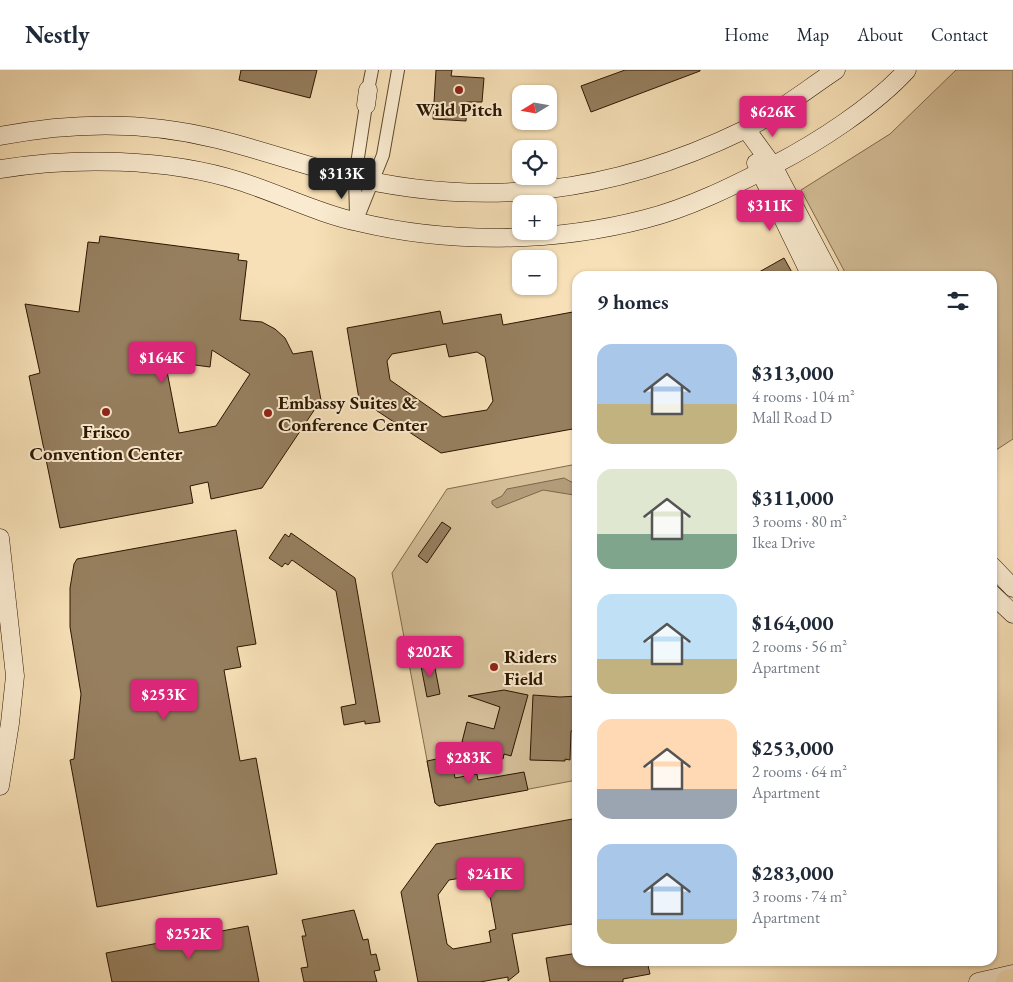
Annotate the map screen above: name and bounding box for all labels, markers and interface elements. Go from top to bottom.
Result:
text: Nestly [25,19,90,50]
text: Home [724,23,769,46]
text: Map [797,23,829,46]
text: About [857,23,903,46]
text: Contact [931,23,988,46]
marker: Wild Pitch [453,84,465,96]
north arrow [512,85,558,130]
map controls [512,85,557,295]
pin: $626K [738,96,808,138]
place label: Wild Pitch [415,97,503,122]
text: $626K [751,101,795,122]
button: locate [512,140,557,185]
pin: $313K [307,158,377,200]
text: $313K [320,163,364,184]
pin: $311K [735,190,805,232]
button: + [512,195,557,240]
text: $311K [748,195,792,216]
button: − [512,250,557,295]
icon: filters [944,287,972,315]
text: 9 homes [597,288,669,315]
pin: $164K [127,342,197,384]
text: $164K [140,347,184,368]
text: $313,000 [752,359,834,386]
icon: home [637,364,697,424]
text: 4 rooms · 104 m² [752,386,855,407]
place label: Embassy Suites & Conference Center [278,390,427,437]
marker: Frisco Convention Center [100,406,112,418]
marker: Embassy Suites & Conference Center [262,407,274,419]
text: Mall Road D [752,407,832,428]
place label: Frisco Convention Center [30,419,183,466]
text: $311,000 [752,484,834,511]
icon: home [637,489,697,549]
text: 3 rooms · 80 m² [752,511,847,532]
text: Ikea Drive [752,532,815,553]
text: $164,000 [752,609,834,636]
icon: home [637,614,697,674]
pin: $202K [395,636,465,678]
text: 2 rooms · 56 m² [752,636,847,657]
text: $202K [408,641,452,662]
place label: Riders Field [504,644,557,691]
text: Apartment [752,657,820,678]
marker: Riders Field [488,661,500,673]
pin: $253K [129,678,199,721]
text: $253K [142,684,186,705]
text: $253,000 [752,734,834,761]
icon: home [637,739,697,799]
pin: $283K [434,742,504,784]
text: $283K [447,747,491,768]
text: 2 rooms · 64 m² [752,761,847,782]
text: Apartment [752,782,820,803]
pin: $241K [455,858,525,900]
text: $283,000 [752,859,834,886]
text: $241K [468,863,512,884]
icon: home [637,864,697,924]
text: 3 rooms · 74 m² [752,886,847,907]
text: Apartment [752,907,820,928]
pin: $252K [154,918,224,960]
text: $252K [167,923,211,944]

